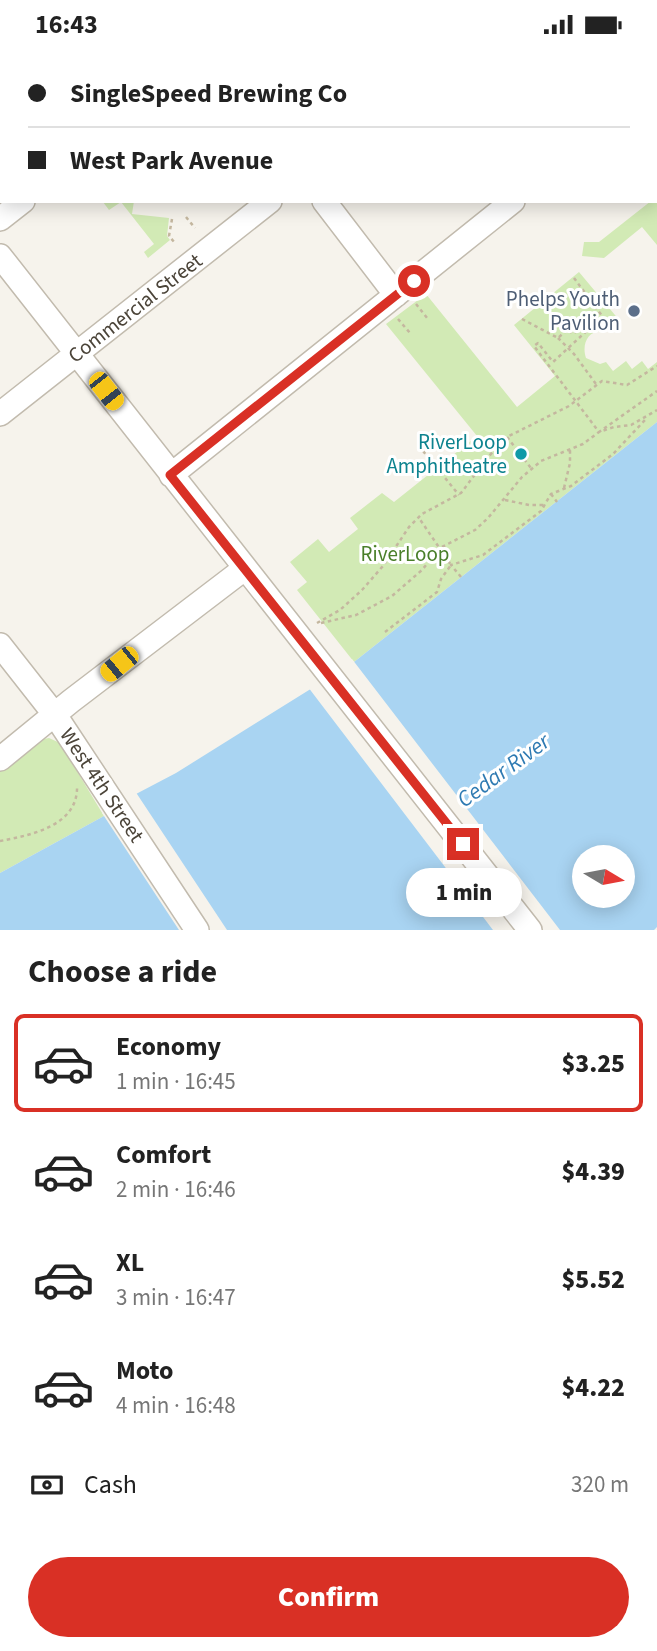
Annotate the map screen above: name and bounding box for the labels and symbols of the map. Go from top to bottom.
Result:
street label: Commercial Street [61,246,209,370]
route start [398,265,430,297]
place label: Phelps Youth Pavilion [506,284,620,338]
marker: Phelps Youth Pavilion [626,303,642,319]
car [85,368,128,414]
place label: RiverLoop Amphitheatre [386,427,507,481]
marker: RiverLoop Amphitheatre [513,446,529,462]
park label: RiverLoop [361,539,449,569]
car [97,643,142,685]
street label: West 4th Street [53,722,151,848]
water label: Cedar River [450,725,558,816]
route end [447,828,479,860]
north arrow [572,845,635,908]
callout: 1 min [405,869,521,917]

